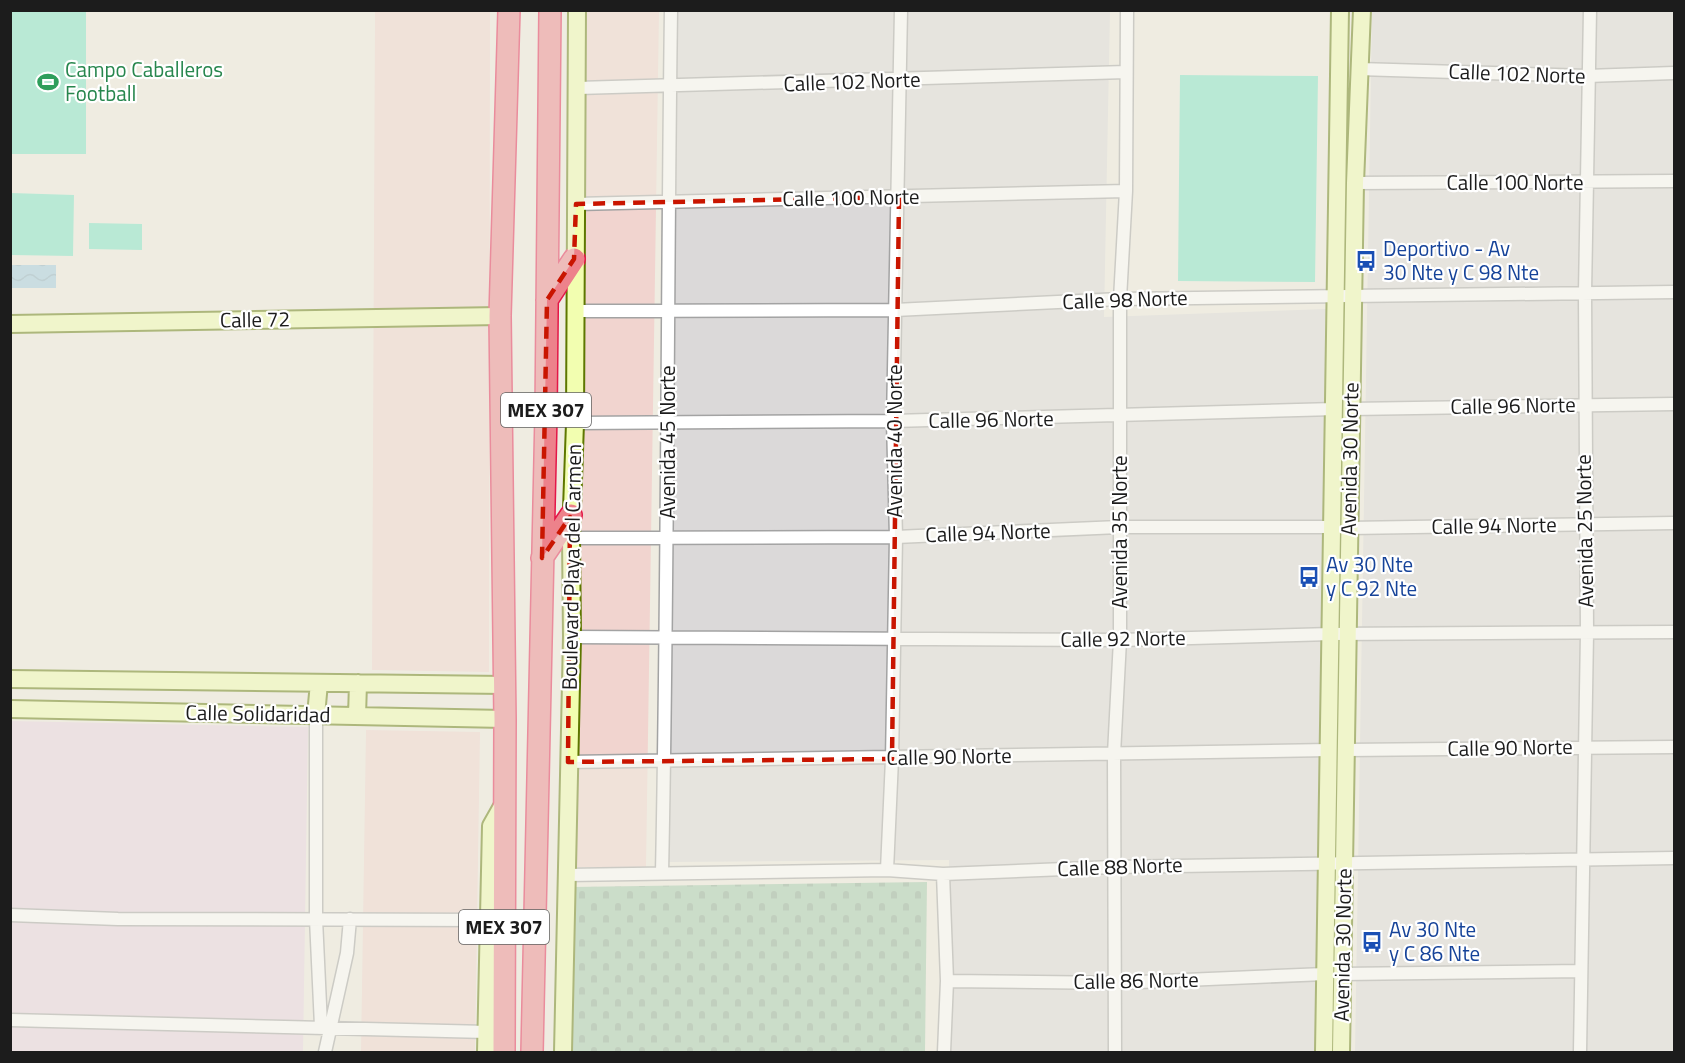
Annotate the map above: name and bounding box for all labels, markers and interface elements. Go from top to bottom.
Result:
place label: Campo Caballeros Football [65,53,223,109]
street label: Calle 102 Norte [1448,55,1586,91]
street label: Calle 102 Norte [783,63,921,99]
sports icon: Campo Caballeros Football [36,70,60,94]
street label: Calle 100 Norte [1446,166,1584,198]
street label: Calle 100 Norte [782,180,920,214]
place label: Deportivo - Av 30 Nte y C 98 Nte [1383,232,1539,288]
bus stop icon: Deportivo - Av 30 Nte y C 98 Nte [1354,249,1378,273]
street label: Calle 98 Norte [1062,281,1188,317]
street label: Calle 72 [220,302,290,336]
street label: Avenida 40 Norte [878,364,910,518]
street label: Avenida 45 Norte [651,365,683,519]
street label: Avenida 30 Norte [1332,382,1366,536]
street label: Calle 96 Norte [1450,388,1576,422]
road number: MEX 307 [501,393,591,427]
street label: Calle 96 Norte [928,402,1054,436]
street label: Boulevard Playa del Carmen [553,444,589,690]
street label: Avenida 25 Norte [1567,454,1601,608]
street label: Avenida 35 Norte [1103,455,1135,609]
street label: Calle 94 Norte [1431,508,1557,542]
street label: Calle 94 Norte [925,514,1051,550]
place label: Av 30 Nte y C 92 Nte [1326,548,1417,604]
bus stop icon: Av 30 Nte y C 92 Nte [1297,565,1321,589]
street label: Calle 92 Norte [1060,621,1186,655]
street label: Calle Solidaridad [185,696,331,730]
street label: Calle 90 Norte [1447,730,1573,764]
street label: Calle 90 Norte [886,739,1012,773]
street label: Calle 88 Norte [1057,848,1183,884]
street label: Avenida 30 Norte [1325,868,1359,1022]
road number: MEX 307 [459,910,549,944]
place label: Av 30 Nte y C 86 Nte [1389,913,1480,969]
bus stop icon: Av 30 Nte y C 86 Nte [1360,930,1384,954]
street label: Calle 86 Norte [1073,963,1199,997]

